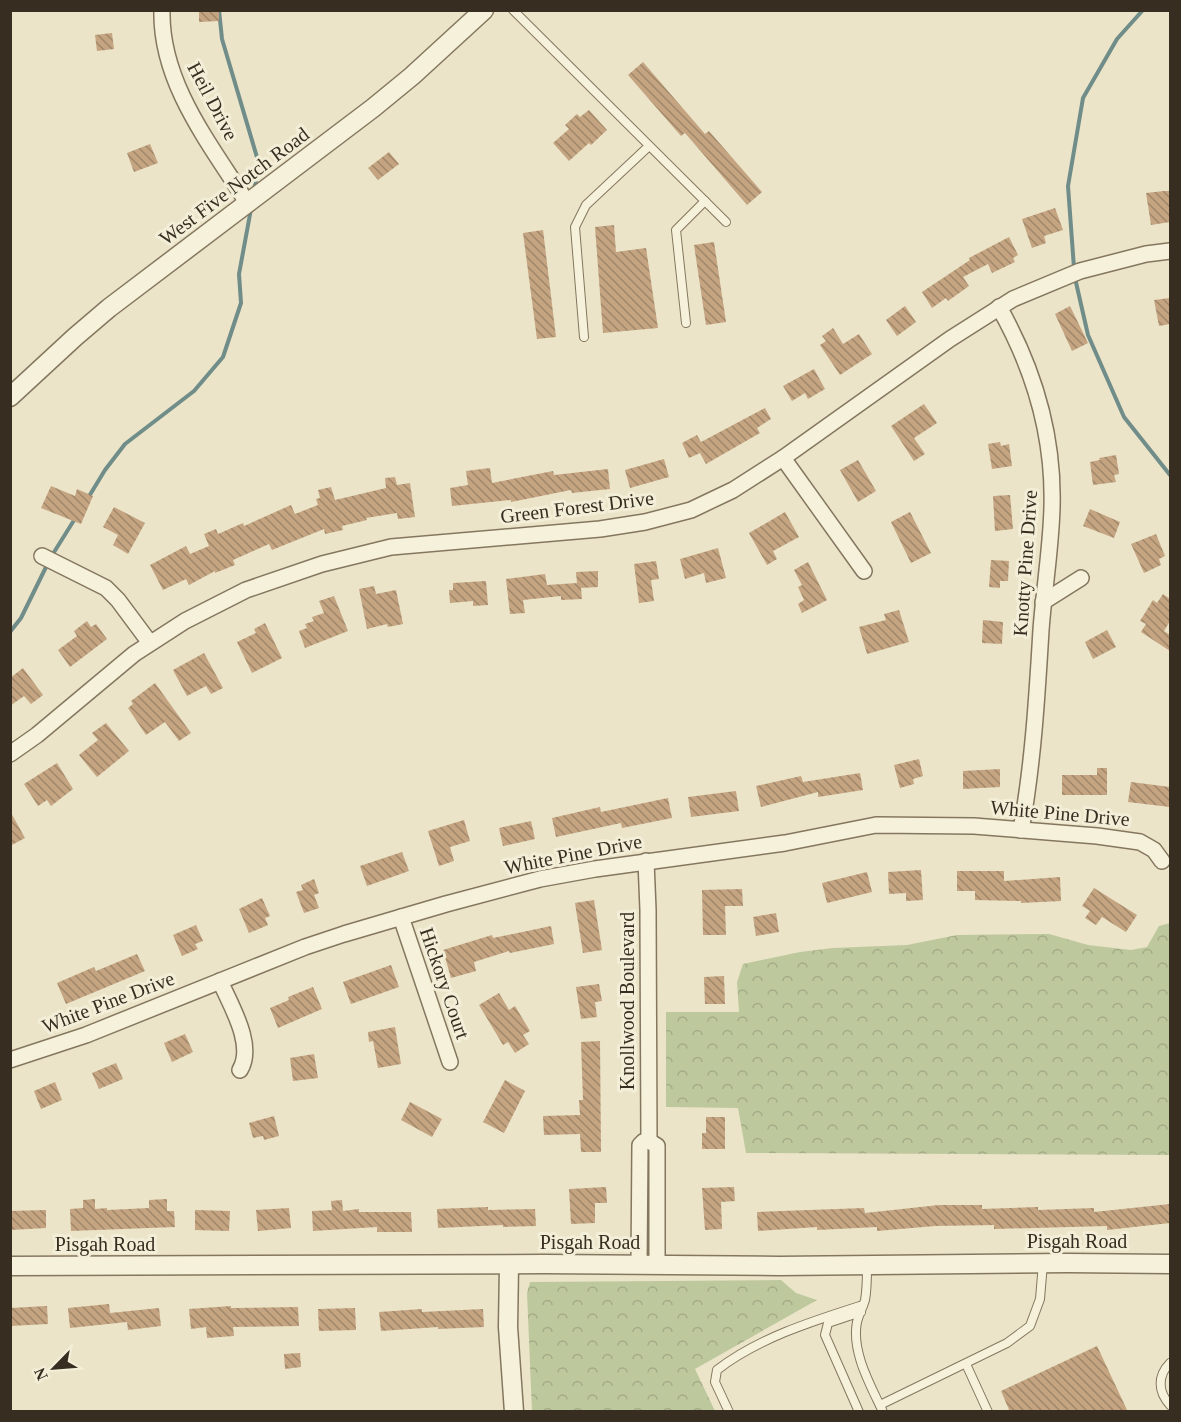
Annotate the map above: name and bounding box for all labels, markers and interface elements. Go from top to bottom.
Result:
street label: Heil Drive [183,58,243,144]
street label: West Five Notch Road [155,123,313,249]
street label: Green Forest Drive [499,487,655,527]
street label: Knotty Pine Drive [1009,489,1042,637]
street label: White Pine Drive [989,796,1131,830]
street label: White Pine Drive [502,830,644,878]
street label: Knollwood Boulevard [616,912,638,1090]
street label: Hickory Court [415,925,474,1042]
street label: White Pine Drive [39,967,177,1037]
street label: Pisgah Road [1027,1230,1127,1253]
street label: Pisgah Road [540,1231,640,1254]
street label: Pisgah Road [55,1233,155,1256]
north arrow [24,1338,84,1398]
text: N [31,1365,51,1383]

